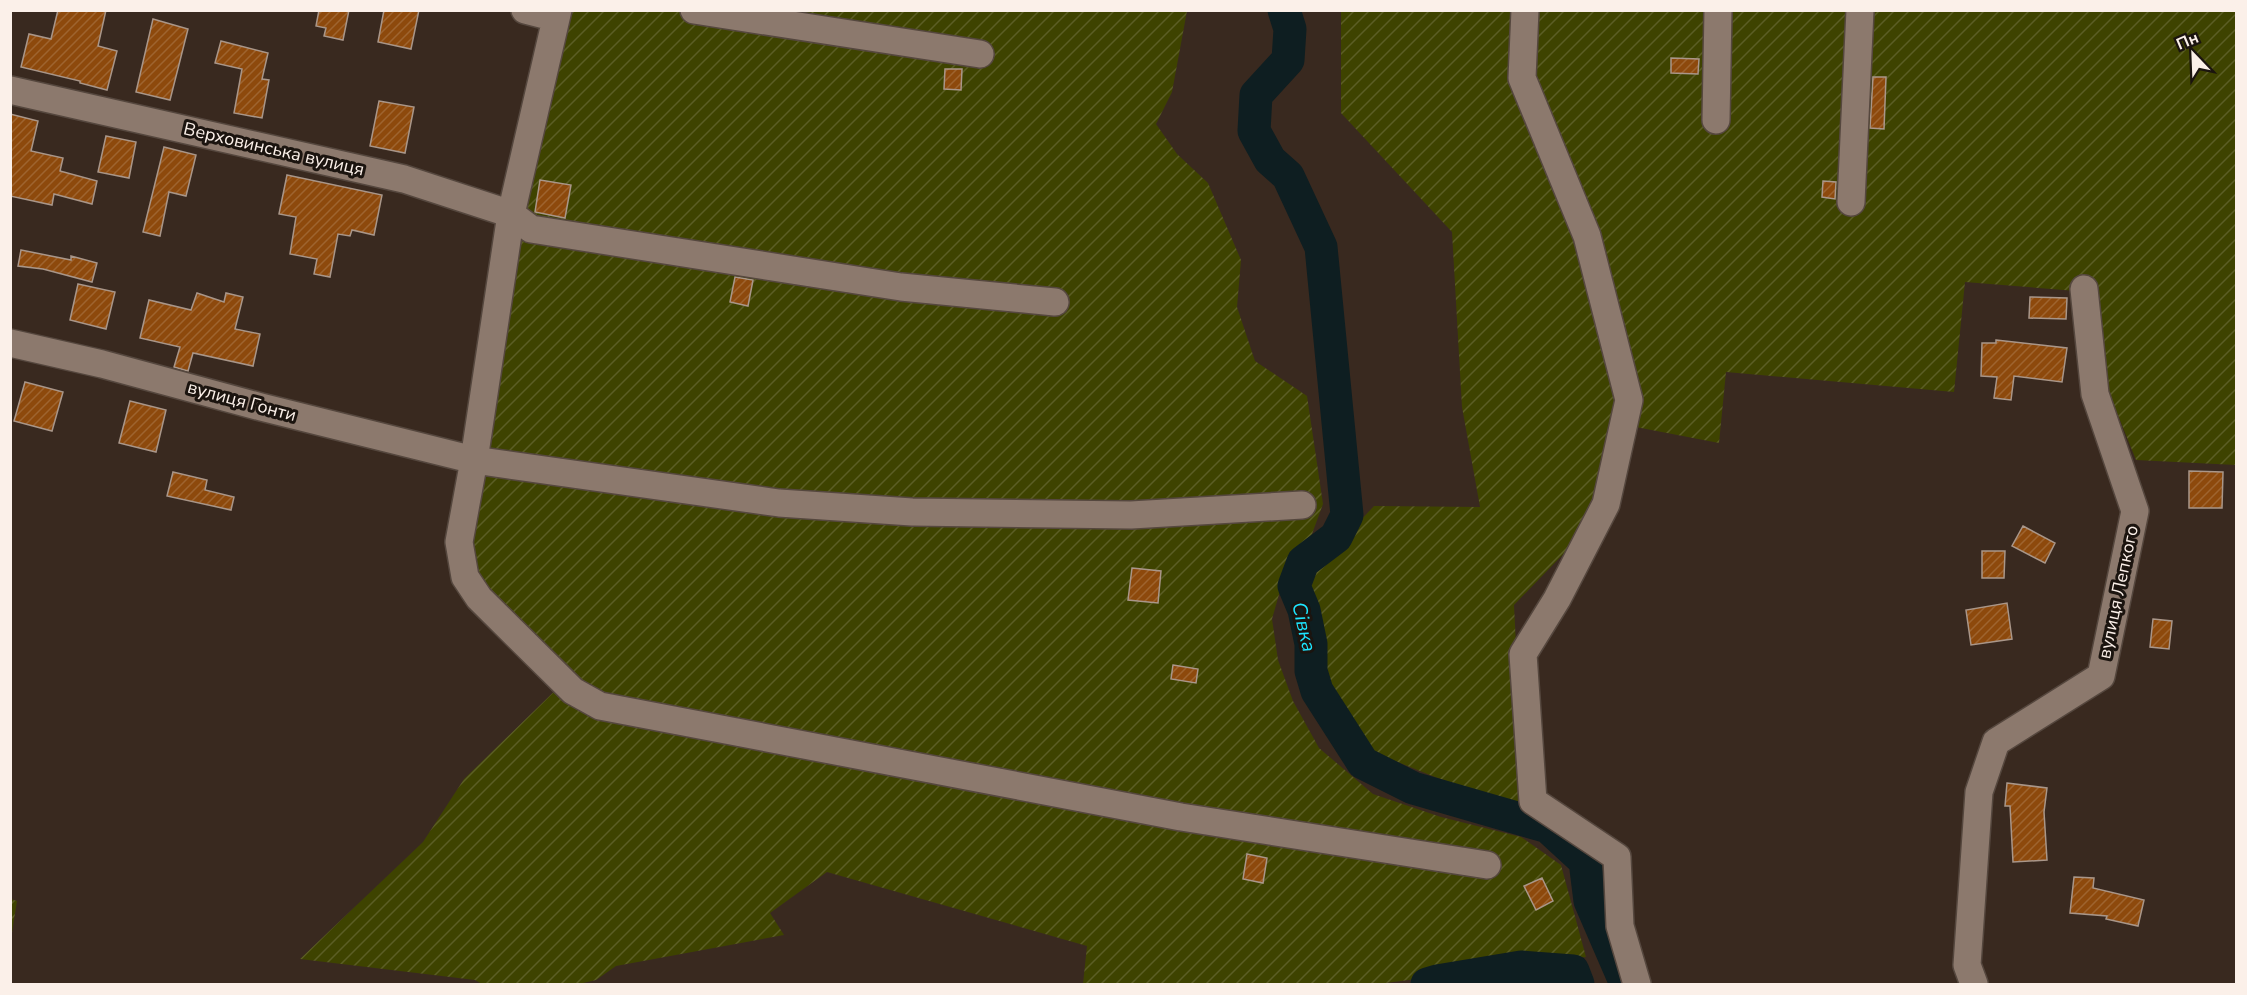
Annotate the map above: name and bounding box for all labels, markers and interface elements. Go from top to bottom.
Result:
north arrow [2163,24,2223,84]
text: Пн [2173,27,2202,56]
street label: Верховинська вулиця [181,116,367,182]
street label: вулиця Гонти [185,375,299,427]
street label: вулиця Лепкого [2092,523,2144,661]
water label: Сівка [1285,599,1323,655]

